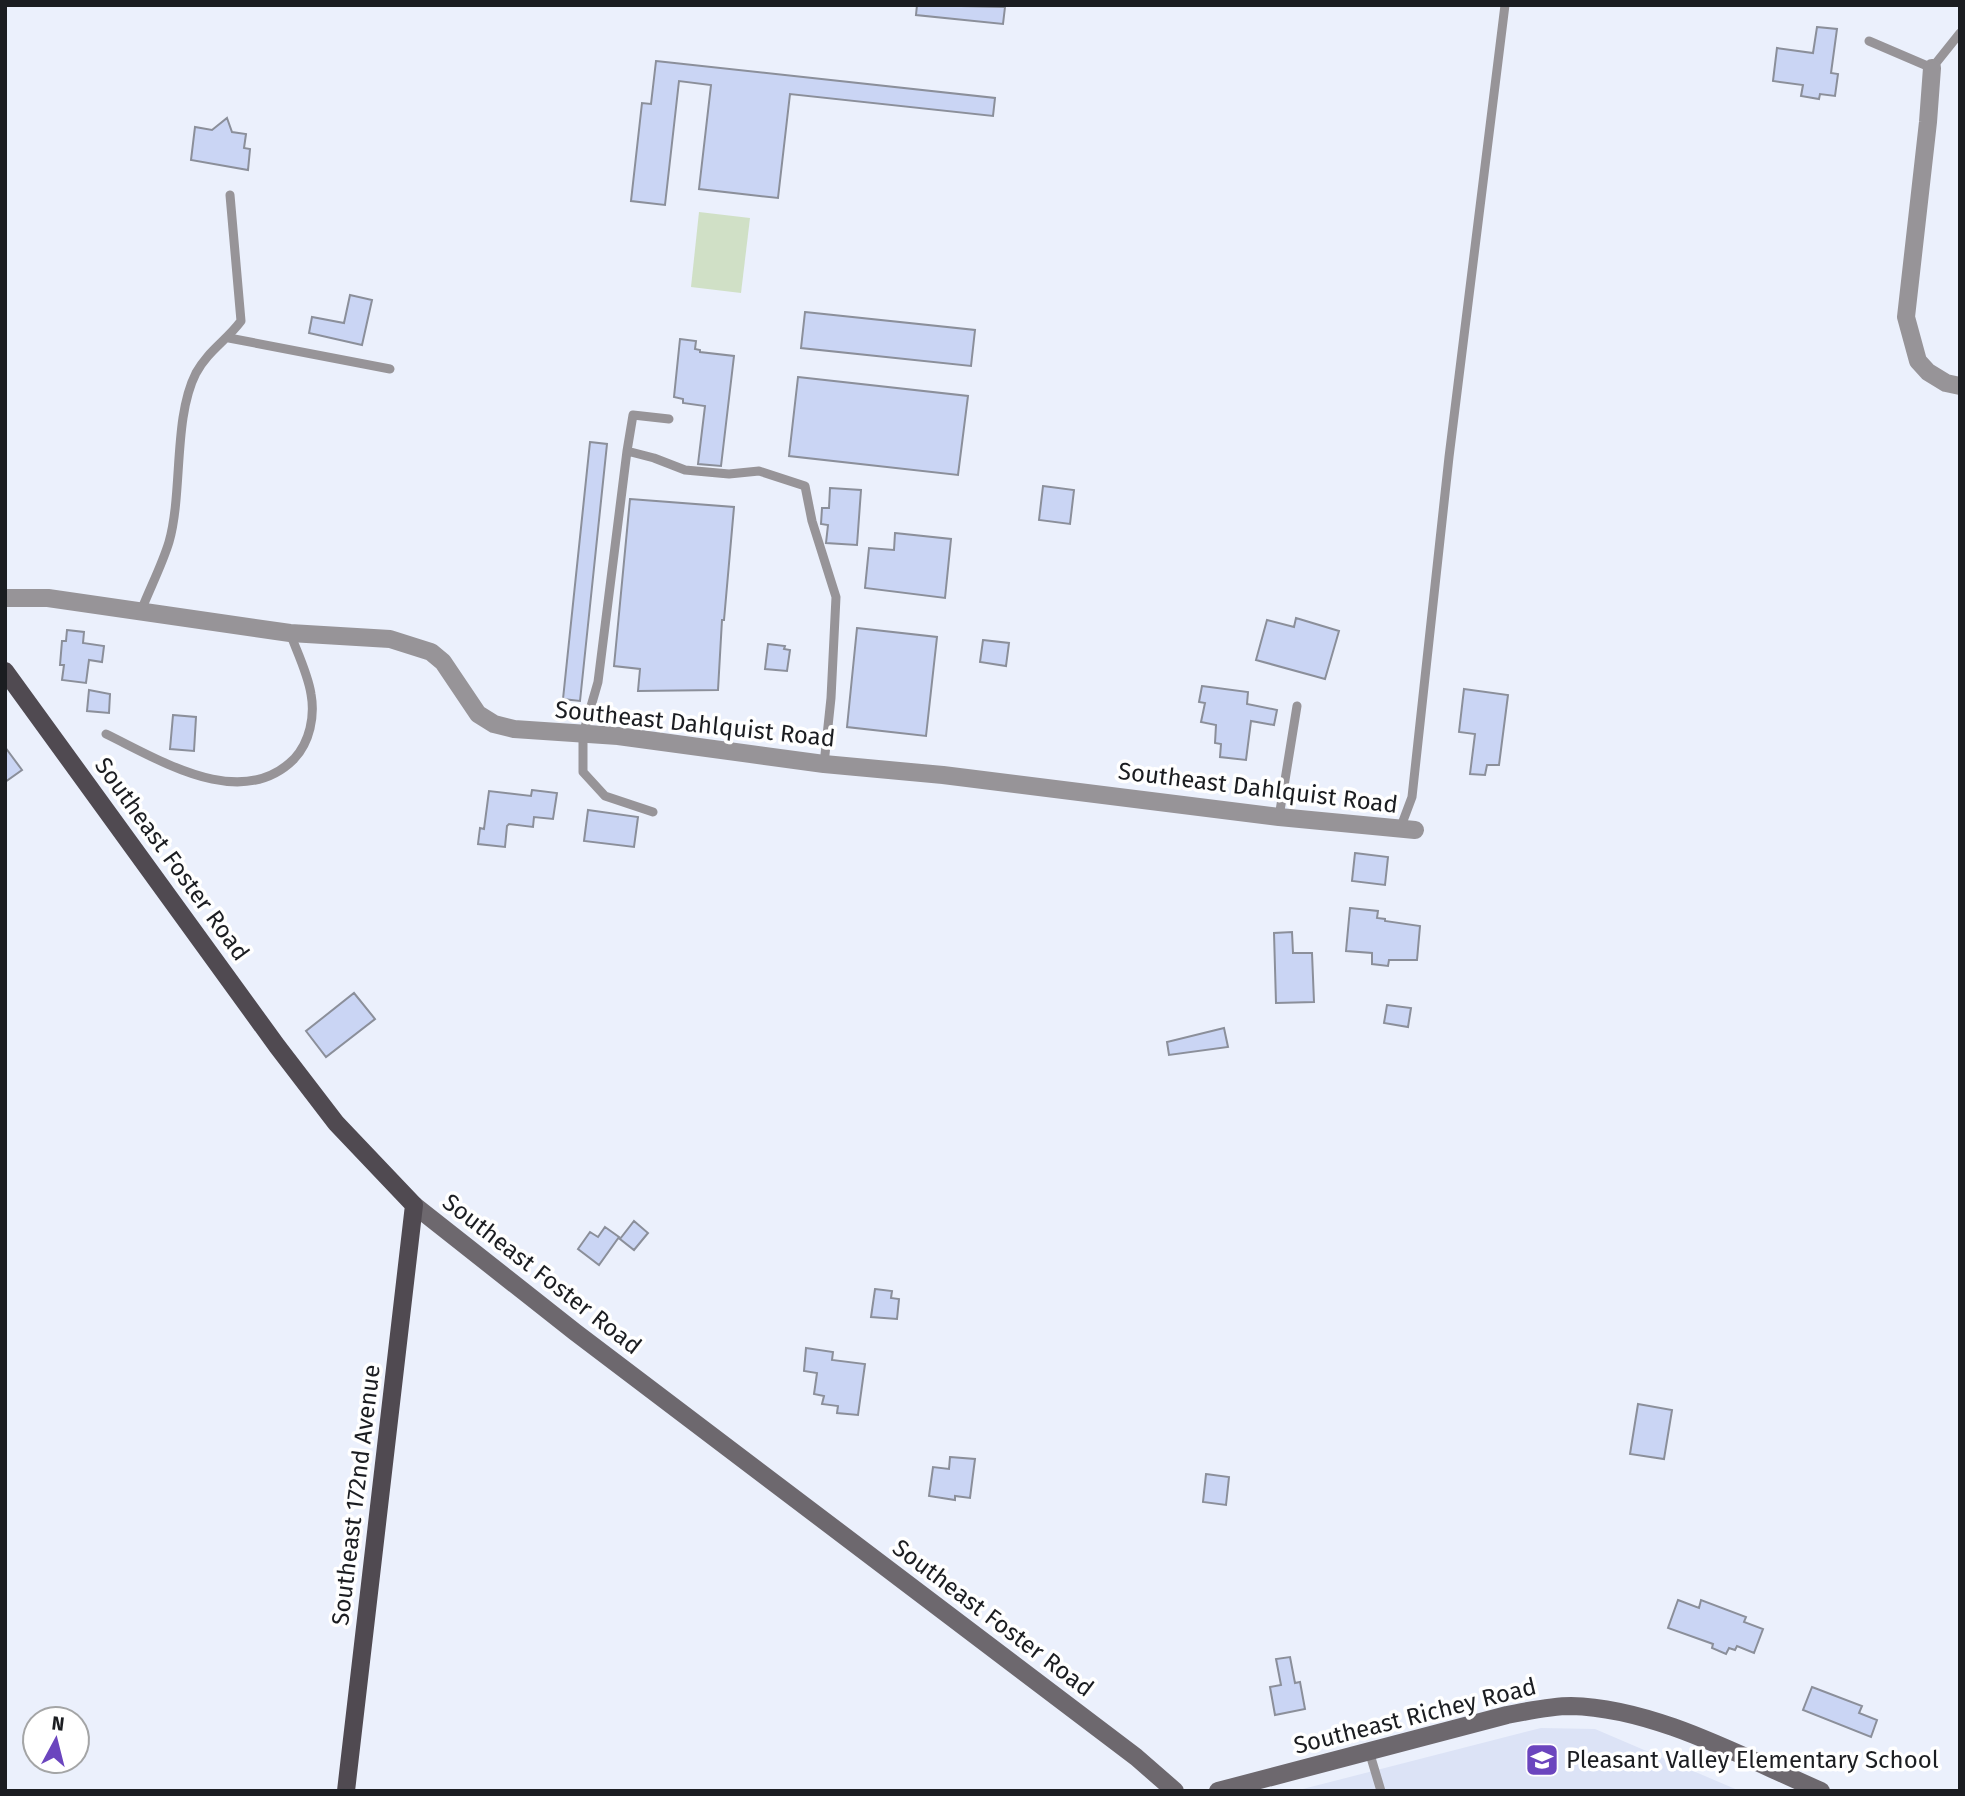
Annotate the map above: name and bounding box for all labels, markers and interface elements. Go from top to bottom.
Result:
street label: Southeast Dahlquist Road [554,695,836,753]
street label: Southeast Foster Road [89,752,255,966]
street label: Southeast Dahlquist Road [1117,757,1399,819]
street label: Southeast Foster Road [437,1188,647,1360]
street label: Southeast 172nd Avenue [326,1363,386,1627]
street label: Southeast Foster Road [887,1533,1099,1703]
street label: Southeast Richey Road [1291,1672,1539,1760]
north arrow [21,1705,91,1775]
text: N [50,1711,66,1736]
school or university icon: Pleasant Valley Elementary School [1523,1741,1561,1779]
place label: Pleasant Valley Elementary School [1566,1746,1939,1774]

